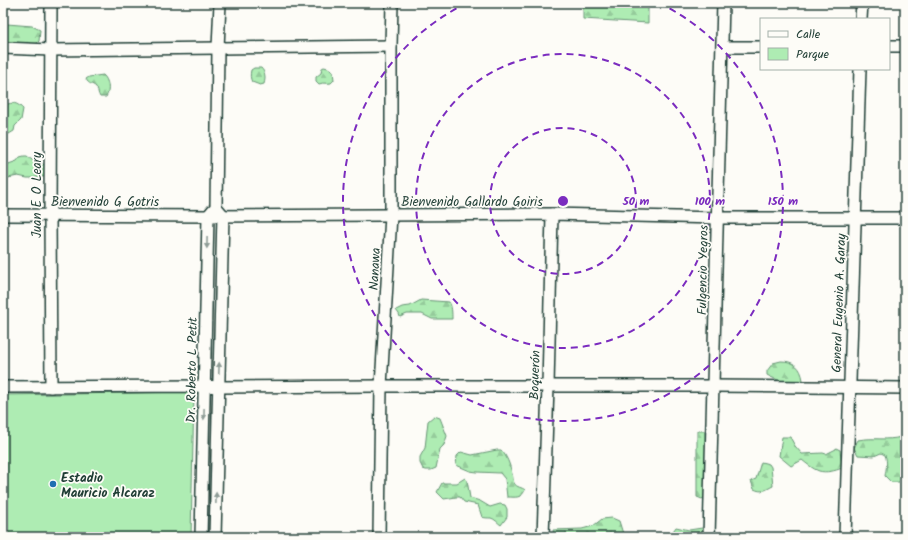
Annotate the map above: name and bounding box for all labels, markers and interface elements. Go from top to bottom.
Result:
legend [760,18,890,70]
text: Calle [796,25,821,44]
text: Parque [796,45,830,64]
street label: Juan E O Leary [27,151,48,238]
street label: Bienvenido G Gotris [51,192,159,213]
street label: Bienvenido Gallardo Goiris [401,192,543,213]
text: 50 m [622,192,650,211]
text: 100 m [695,192,725,211]
text: 150 m [768,192,798,211]
centre of rings [556,194,570,208]
street label: Fulgencio Yegros [692,224,715,315]
street label: General Eugenio A. Garay [827,232,852,373]
one-way arrow [204,237,210,250]
street label: Nanawa [364,247,387,291]
street label: Dr. Roberto L Petit [181,316,204,423]
street label: Boquerón [524,350,547,400]
one-way arrow [215,362,222,374]
one-way arrow [201,408,207,421]
place label: Estadio Mauricio Alcaraz [61,468,155,504]
marker: Estadio Mauricio Alcaraz [48,479,58,489]
one-way arrow [213,491,219,504]

